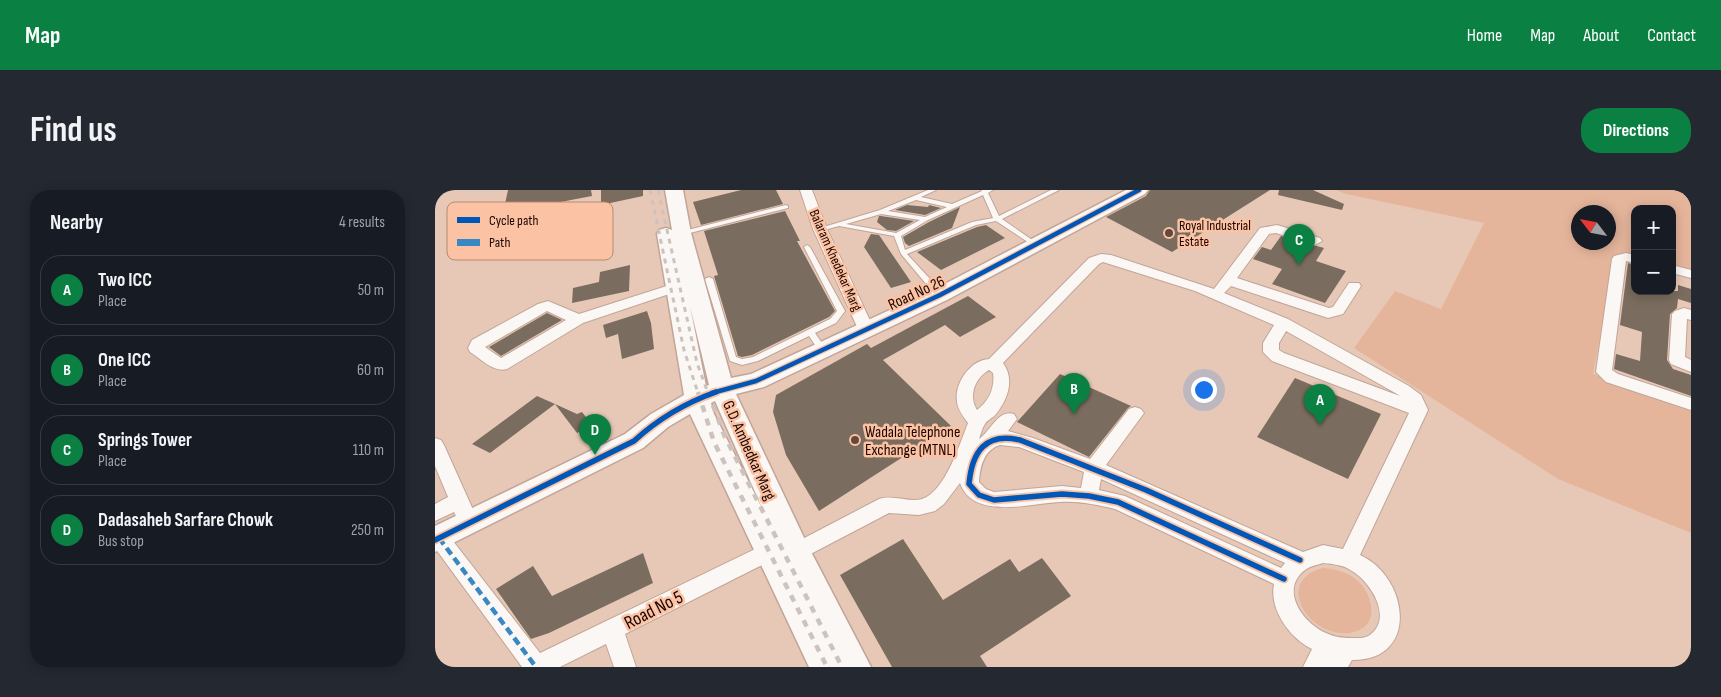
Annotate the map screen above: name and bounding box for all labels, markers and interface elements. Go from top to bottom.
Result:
text: Map [25,21,60,50]
text: Home [1467,25,1502,46]
text: Map [1530,25,1555,46]
text: About [1583,25,1619,46]
text: Contact [1647,25,1696,46]
button: Directions [1581,108,1691,153]
text: Find us [30,109,117,152]
legend [447,202,613,260]
north arrow [1571,205,1616,250]
map controls [1631,205,1676,295]
button: + [1631,205,1676,250]
street label: Balaram Khedekar Marg [806,207,866,314]
text: Nearby [50,210,103,235]
text: Cycle path [489,212,539,229]
text: 4 results [339,213,385,232]
place label: Royal Industrial Estate [1179,217,1251,250]
pin: C [1283,224,1315,265]
marker: Royal Industrial Estate [1163,227,1175,239]
text: Path [489,234,510,251]
button: − [1631,250,1676,295]
text: Two ICC [98,269,152,292]
street label: Road No 26 [885,272,948,315]
text: A [63,281,71,300]
text: 50 m [358,281,384,300]
text: Place [98,292,127,311]
text: One ICC [98,349,151,372]
text: B [63,361,71,380]
text: 60 m [357,361,384,380]
text: Place [98,372,127,391]
pin: B [1058,373,1090,414]
your location [1191,377,1217,403]
pin: A [1304,384,1336,425]
street label: G.D. Ambedkar Marg [718,398,779,503]
pin: D [579,414,611,455]
place label: Wadala Telephone Exchange (MTNL) [865,423,960,460]
text: Springs Tower [98,429,192,452]
marker: Wadala Telephone Exchange (MTNL) [849,434,861,446]
text: C [63,441,71,460]
text: 110 m [353,441,384,460]
text: Place [98,452,127,471]
text: Dadasaheb Sarfare Chowk [98,509,273,532]
text: D [63,521,71,540]
text: 250 m [351,521,384,540]
text: Bus stop [98,532,144,551]
street label: Road No 5 [620,586,687,635]

